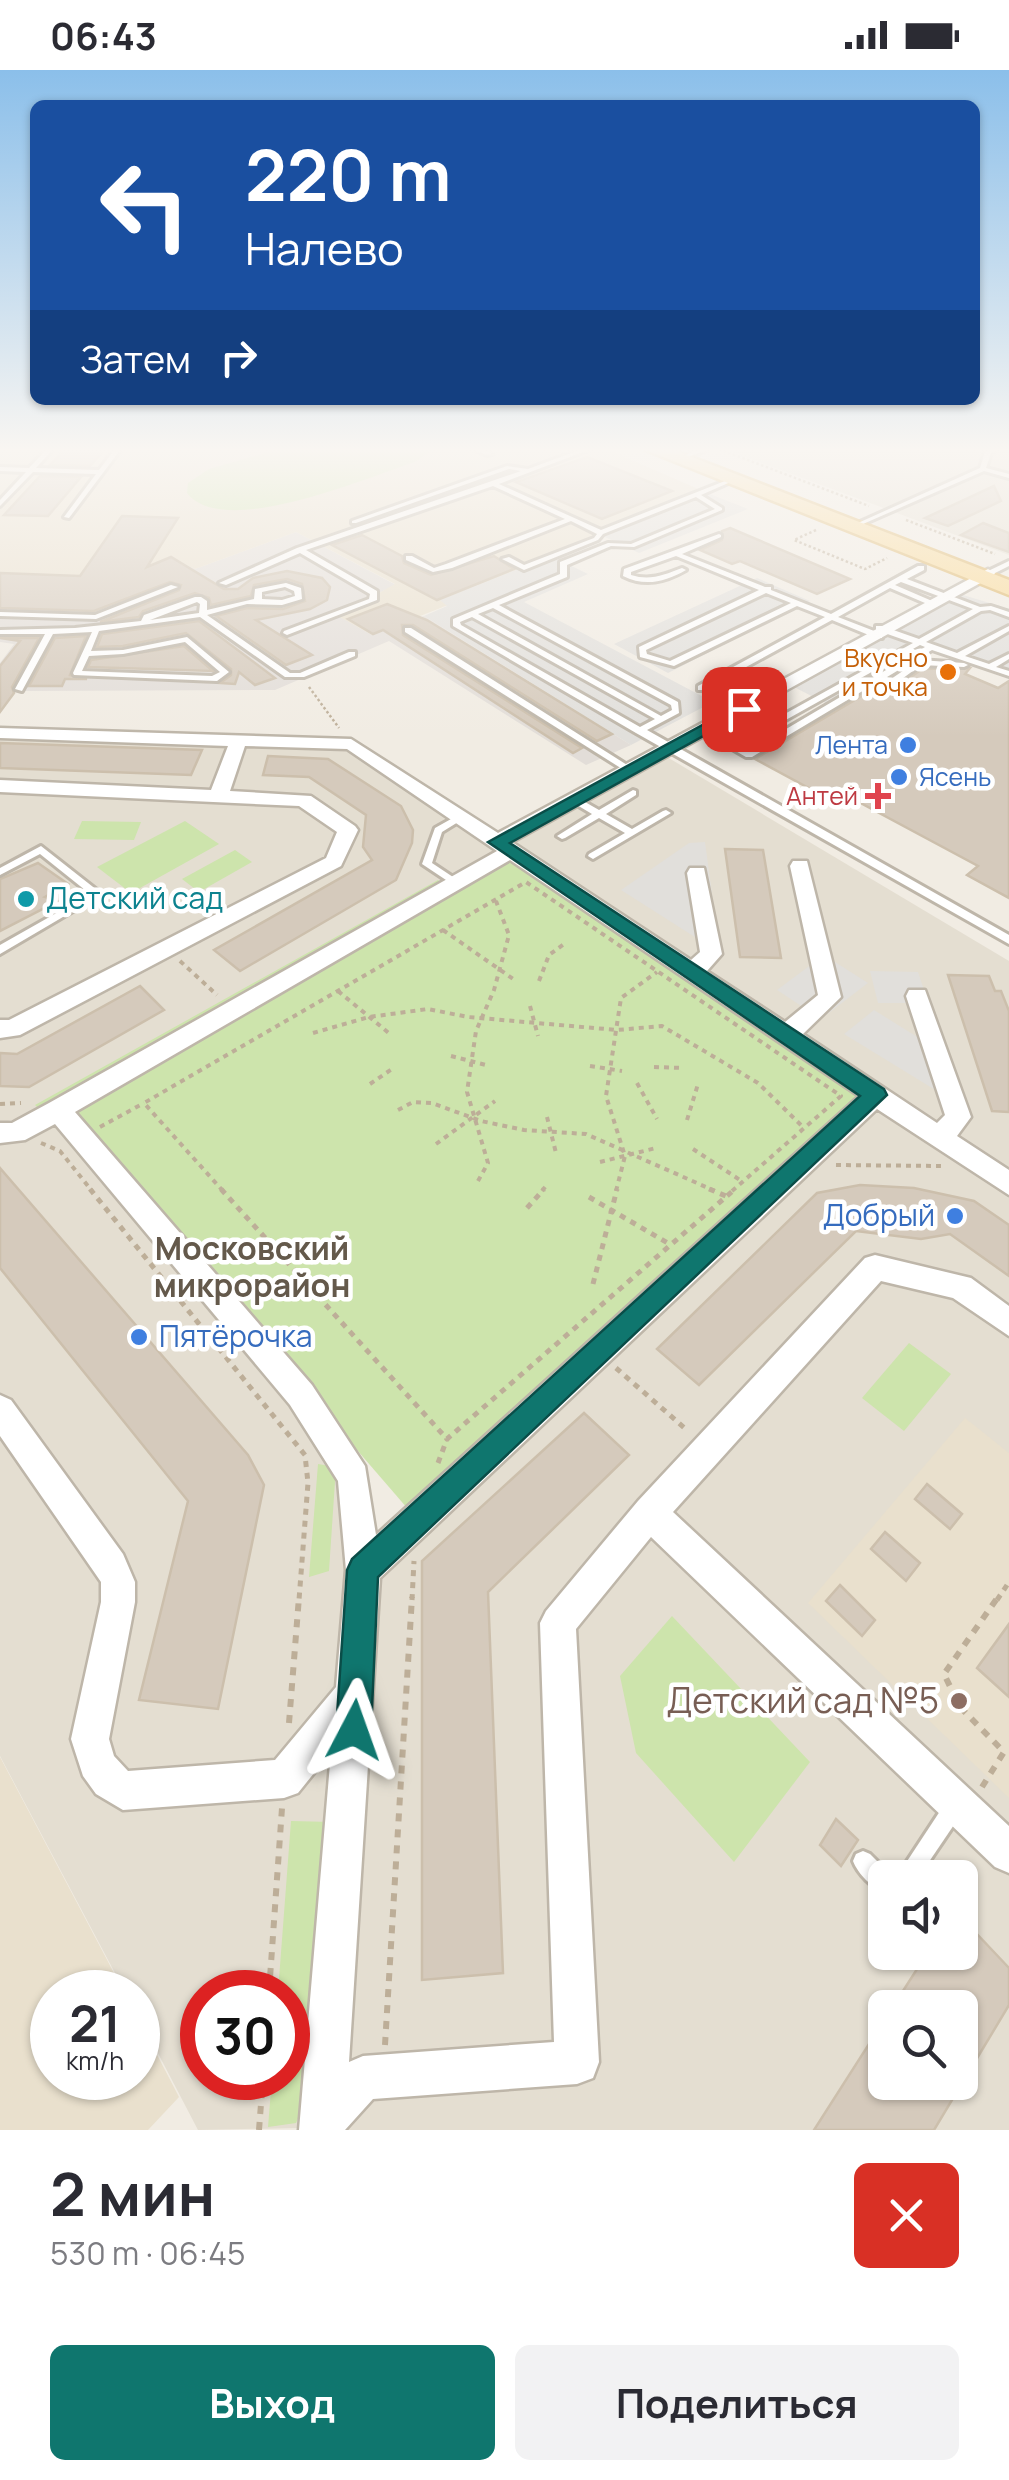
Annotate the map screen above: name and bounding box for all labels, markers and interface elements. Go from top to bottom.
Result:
text: 06:43 [50,9,157,61]
text: 220 m [245,126,451,222]
icon: left [80,140,210,270]
text: Налево [245,217,404,279]
icon: right [211,330,266,385]
text: Затем [80,332,191,384]
place label: Вкусно и точка [842,640,928,704]
marker: Вкусно и точка [937,661,959,683]
pin [702,667,787,752]
icon: arrive [717,682,772,737]
place label: Лента [815,727,888,762]
marker: Лента [897,734,919,756]
place label: Ясень [919,759,991,794]
marker: Ясень [888,766,910,788]
place label: Антей [786,778,858,813]
marker: Антей [867,785,889,807]
place label: Детский сад [46,877,223,918]
marker: Детский сад [15,888,37,910]
place label: Добрый [823,1194,935,1235]
marker: Добрый [944,1205,966,1227]
district label: Московский микрорайон [154,1226,350,1307]
place label: Пятёрочка [159,1315,312,1356]
marker: Пятёрочка [128,1326,150,1348]
place label: Детский сад №5 [666,1676,939,1724]
position arrow [302,1678,406,1782]
marker: Детский сад №5 [948,1690,970,1712]
map controls [868,1860,978,2100]
button: sound [868,1860,978,1970]
speed limit sign: 30 [180,1970,310,2100]
text: 21 [69,1989,121,2057]
button: search [868,1990,978,2100]
text: km/h [66,2043,124,2078]
text: 2 мин [50,2152,215,2234]
button: close [854,2163,959,2268]
text: 530 m · 06:45 [50,2231,246,2275]
button: Выход [50,2345,495,2460]
button: Поделиться [515,2345,959,2460]

